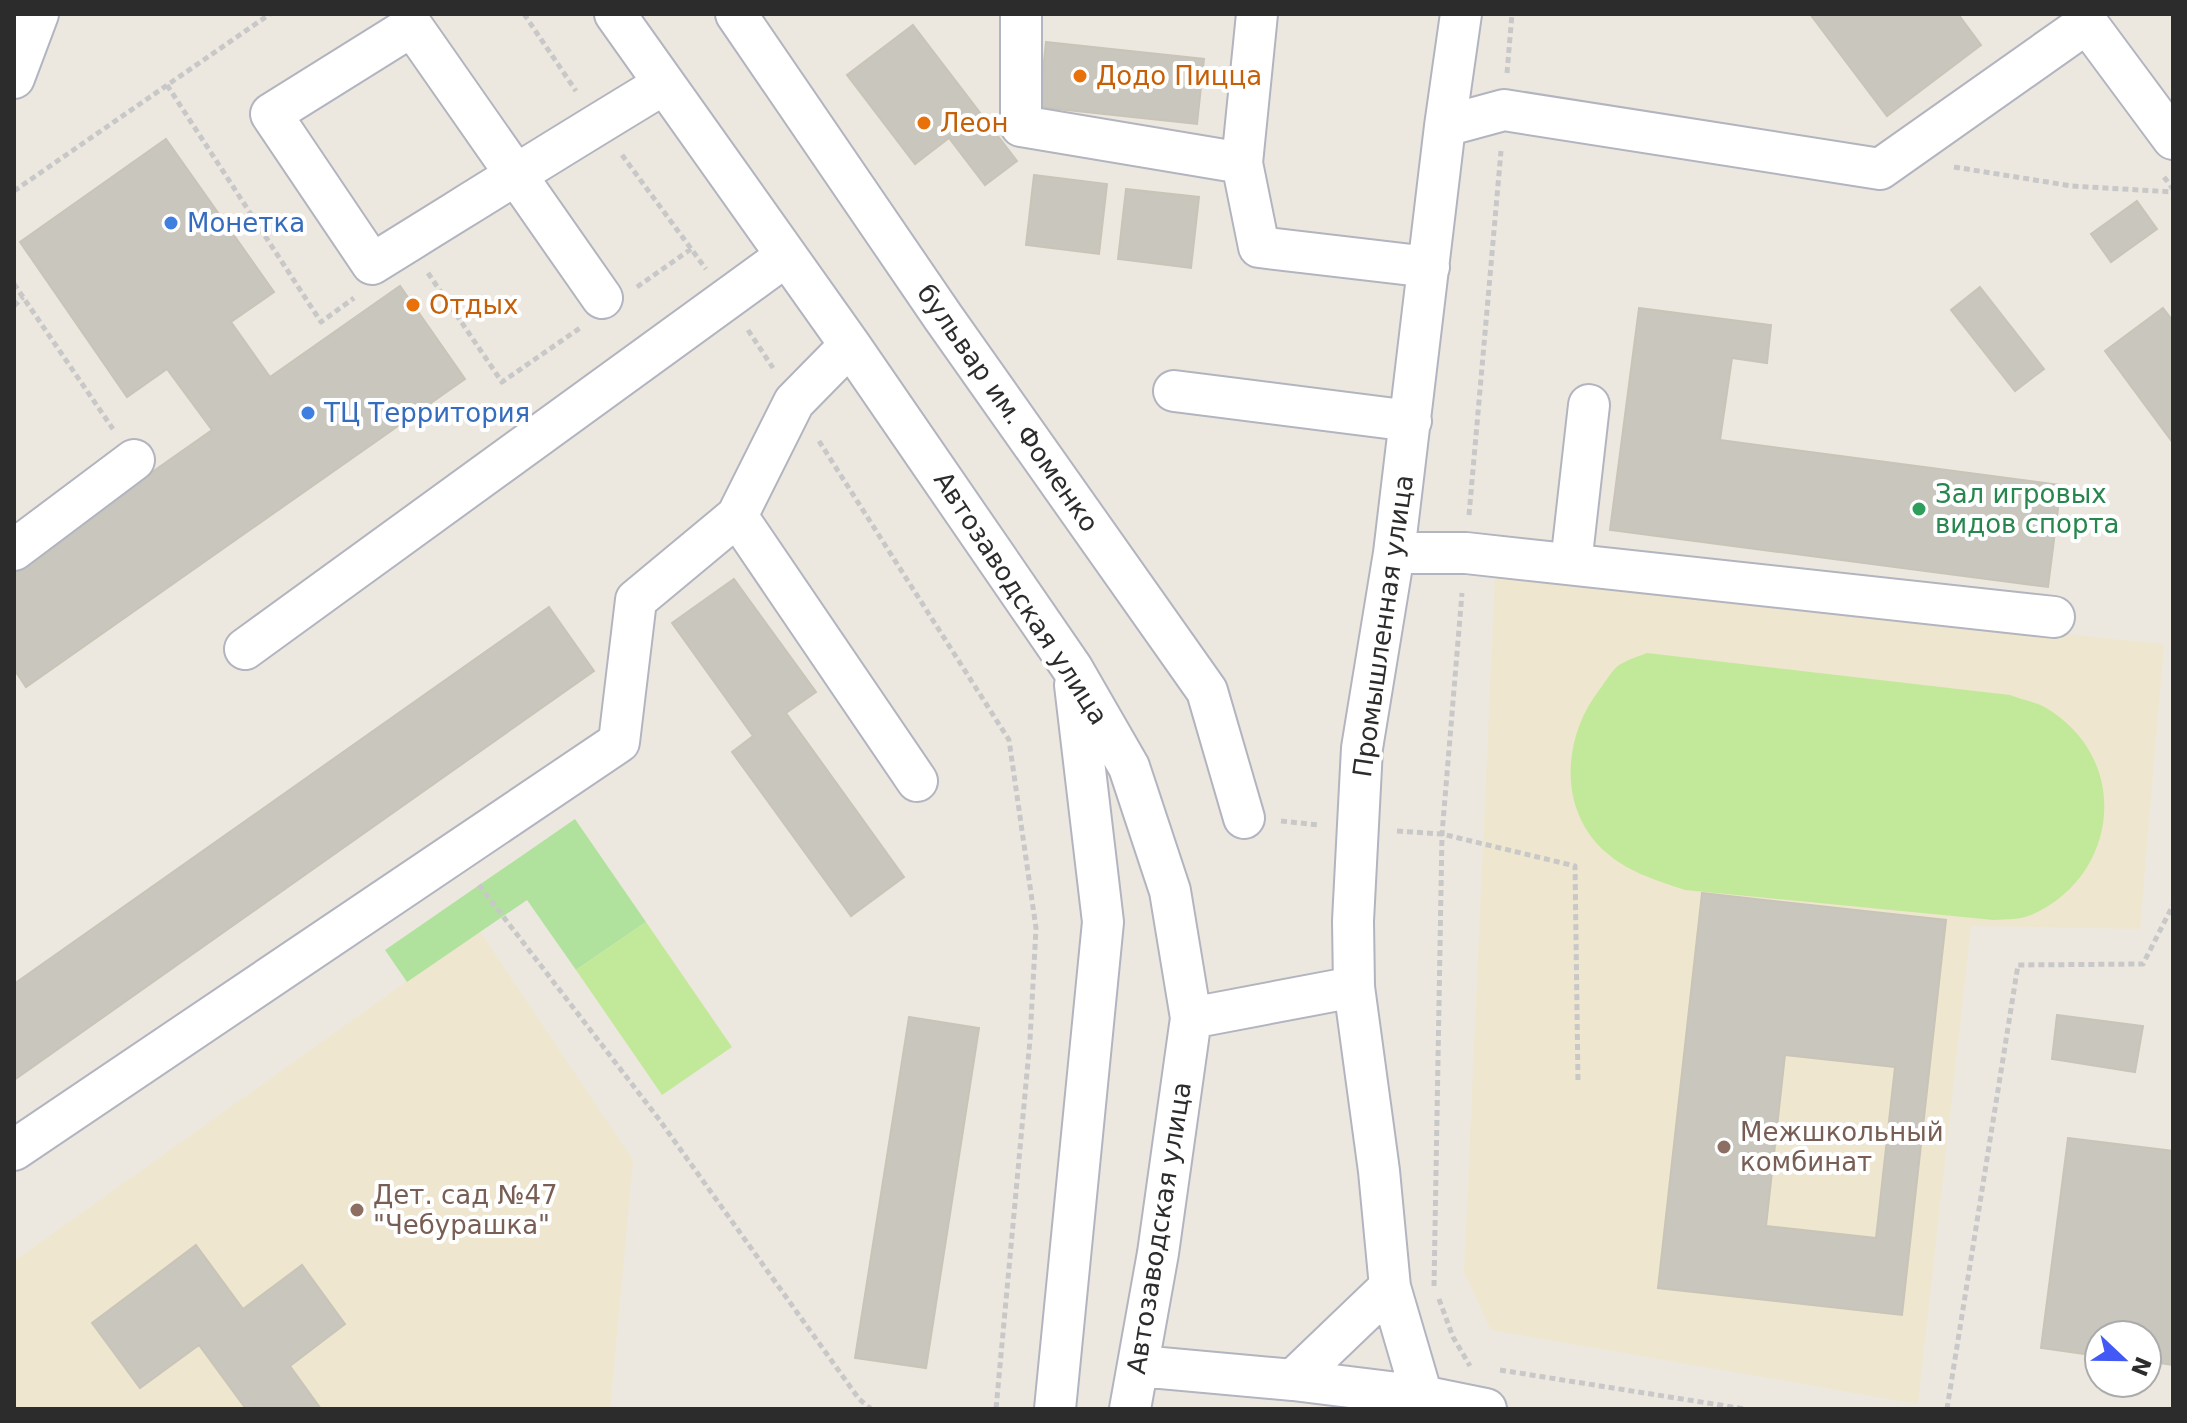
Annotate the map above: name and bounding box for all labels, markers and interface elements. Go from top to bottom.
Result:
place label: Додо Пицца [1096,61,1262,91]
marker: Додо Пицца [1071,67,1089,85]
place label: Леон [940,108,1008,138]
marker: Леон [915,114,933,132]
place label: Монетка [187,208,305,238]
marker: Монетка [162,214,180,232]
street label: бульвар им. Фоменко [911,279,1105,537]
place label: Отдых [429,290,519,320]
marker: Отдых [404,296,422,314]
place label: ТЦ Территория [323,398,530,428]
marker: ТЦ Территория [299,404,317,422]
street label: Автозаводская улица [928,466,1114,730]
street label: Промышленная улица [1347,473,1419,779]
place label: Зал игровых видов спорта [1935,479,2119,539]
marker: Зал игровых видов спорта [1910,500,1928,518]
street label: Автозаводская улица [1121,1080,1197,1376]
place label: Межшкольный комбинат [1740,1117,1944,1177]
marker: Межшкольный комбинат [1715,1138,1733,1156]
place label: Дет. сад №47 "Чебурашка" [373,1180,558,1240]
marker: Дет. сад №47 "Чебурашка" [348,1201,366,1219]
north arrow [2083,1319,2163,1399]
text: N [2126,1353,2156,1380]

